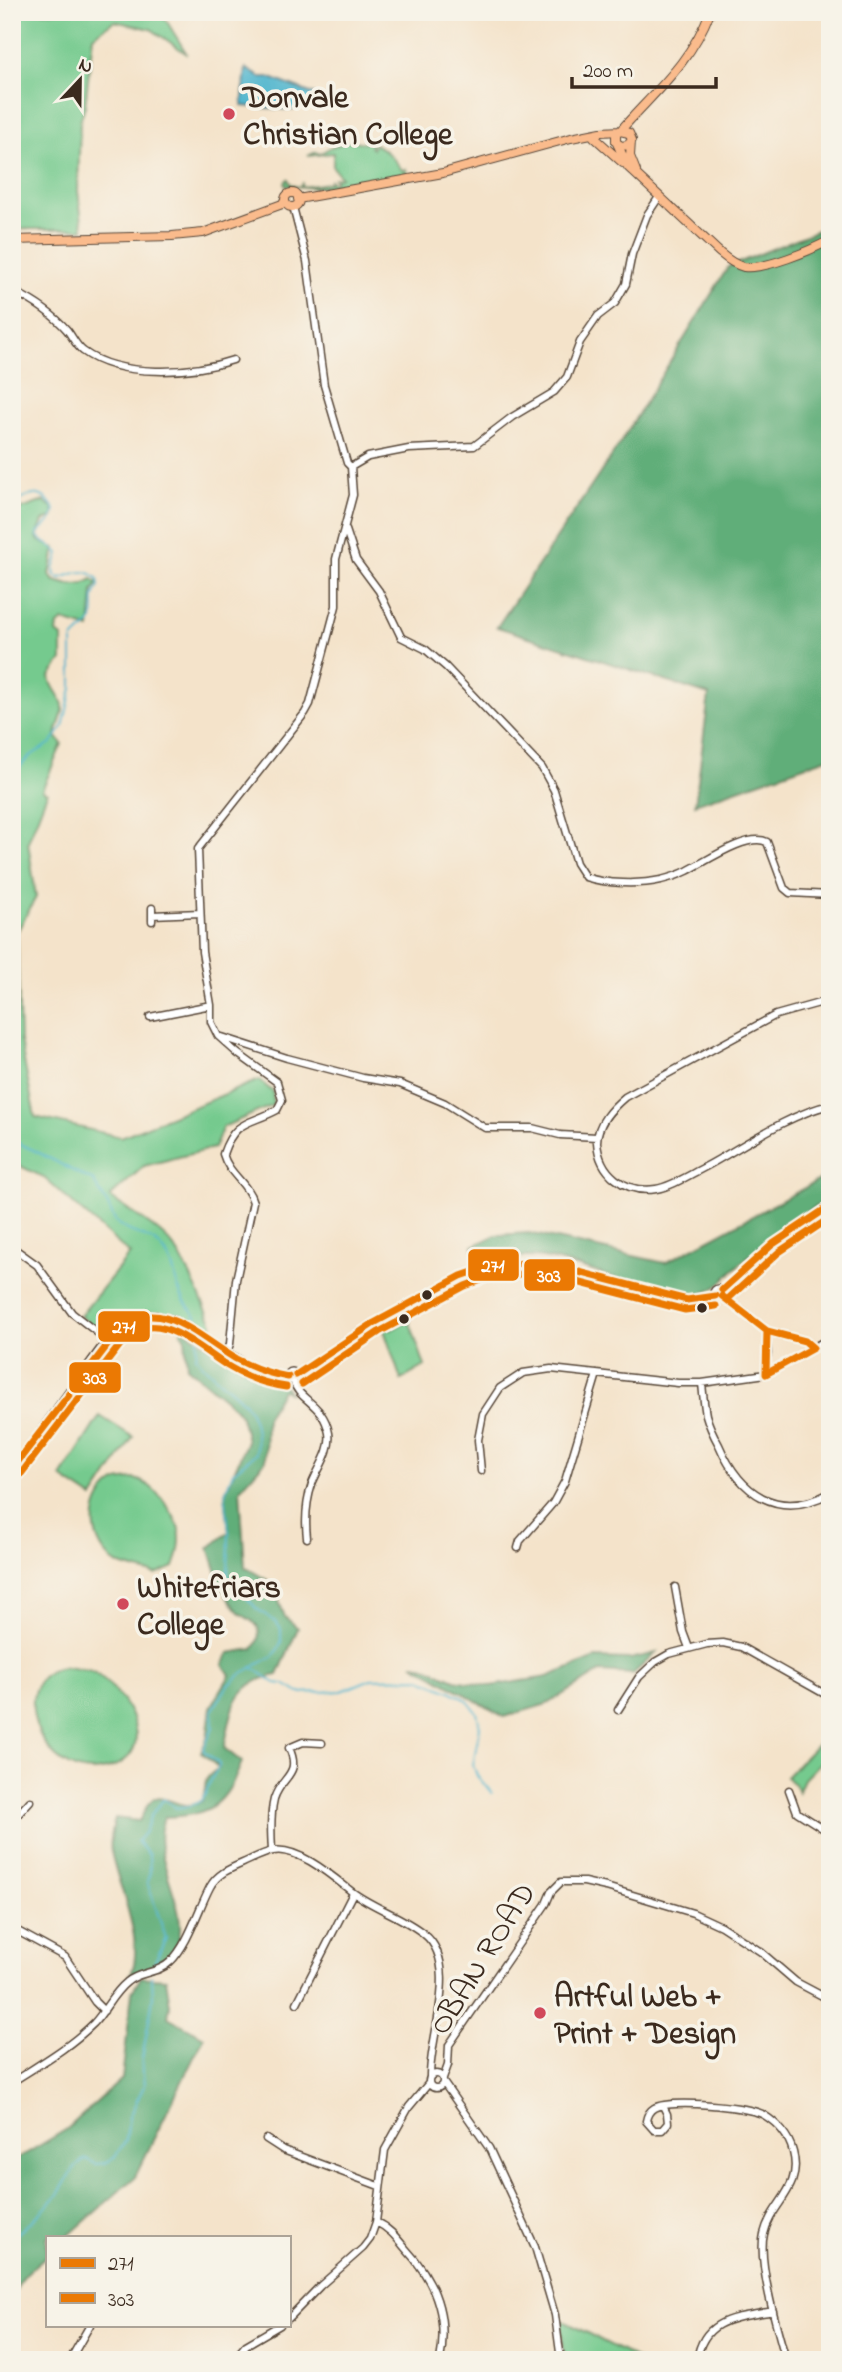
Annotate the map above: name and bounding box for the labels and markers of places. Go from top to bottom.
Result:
place label: Donvale Christian College [241,76,454,161]
marker: Donvale Christian College [221,106,237,122]
unlabelled marker [420,1288,434,1302]
unlabelled marker [695,1301,709,1315]
unlabelled marker [397,1312,411,1326]
place label: Whitefriars College [137,1566,281,1651]
marker: Whitefriars College [115,1596,131,1612]
place label: Artful Web + Print + Design [554,1975,736,2060]
marker: Artful Web + Print + Design [532,2005,548,2021]

